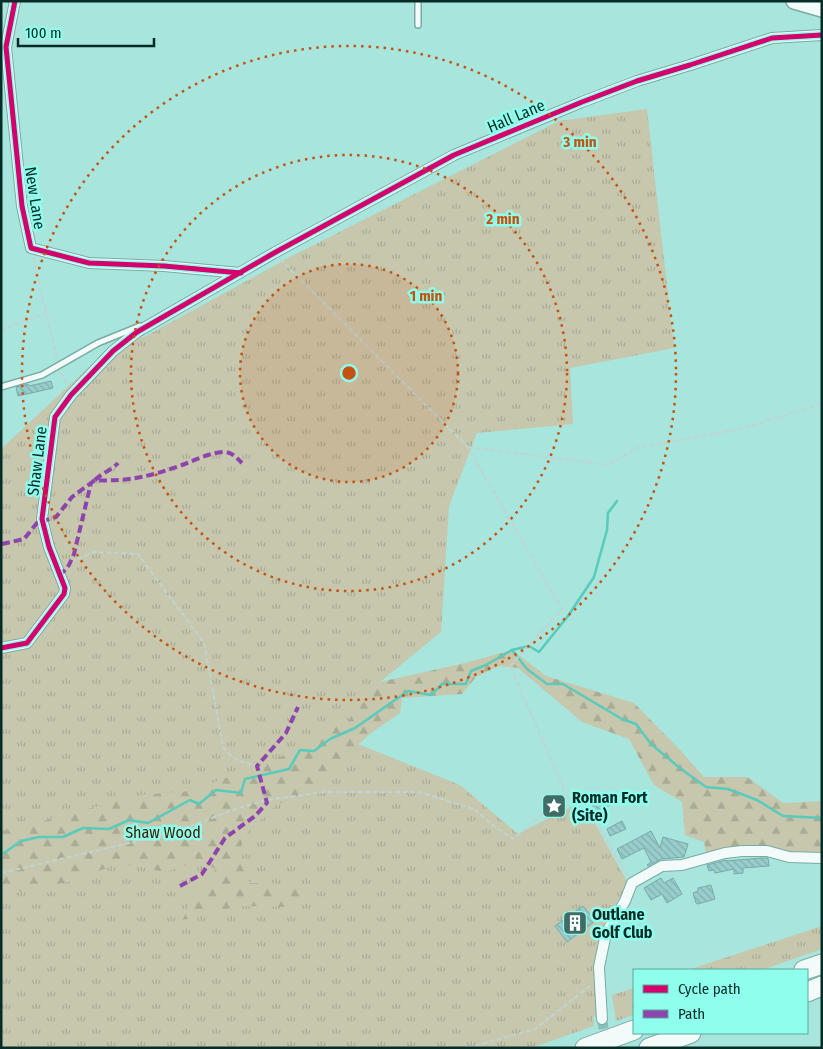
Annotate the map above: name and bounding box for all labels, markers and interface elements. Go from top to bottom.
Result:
scale bar [18,15,154,47]
text: 100 m [25,24,62,42]
street label: Hall Lane [484,95,548,137]
text: 3 min [562,133,597,151]
street label: New Lane [21,165,49,231]
text: 2 min [485,210,520,228]
text: 1 min [410,287,442,305]
centre of rings [340,364,358,382]
street label: Shaw Lane [23,425,51,497]
place label: Roman Fort (Site) [572,788,648,825]
place icon: Roman Fort (Site) [541,793,567,819]
park label: Shaw Wood [125,823,201,842]
place label: Outlane Golf Club [592,905,653,942]
building icon: Outlane Golf Club [562,910,588,936]
legend [633,969,808,1034]
text: Cycle path [678,980,741,998]
text: Path [678,1005,705,1023]

